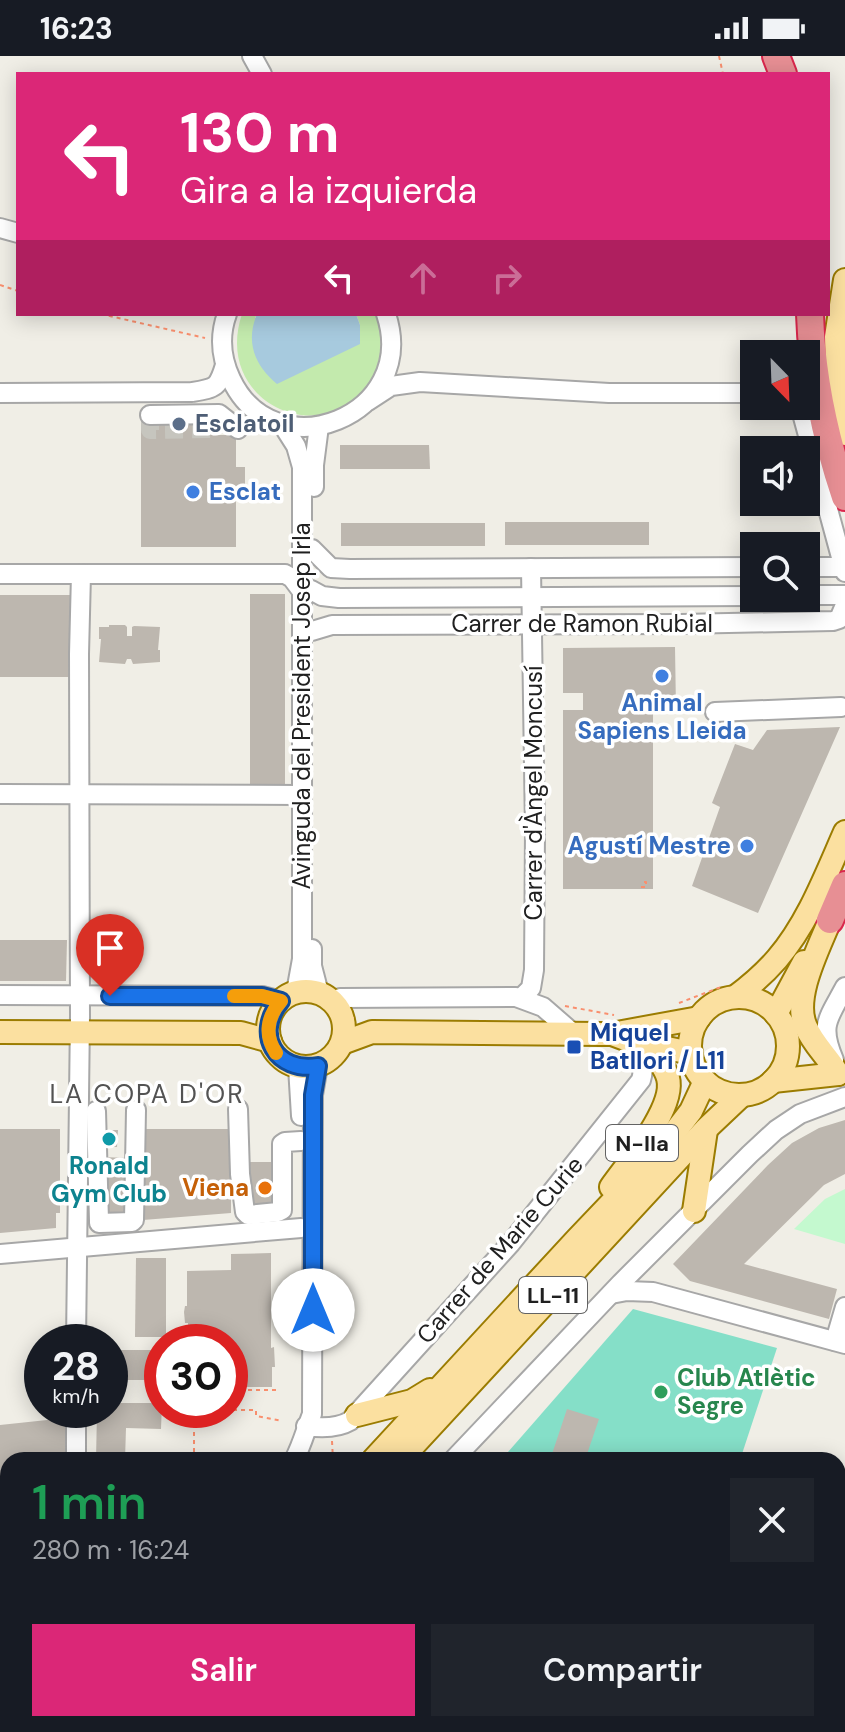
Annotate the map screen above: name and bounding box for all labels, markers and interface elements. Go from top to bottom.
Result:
text: 16:23 [40,9,113,48]
text: 130 m [180,96,339,169]
icon: left [48,104,152,208]
text: Gira a la izquierda [180,167,477,214]
icon: left [317,256,361,300]
icon: ahead [401,256,445,300]
icon: right [485,256,529,300]
north arrow [740,340,820,420]
map controls [740,340,820,612]
place label: Esclatoil [195,408,294,439]
marker: Esclatoil [170,415,188,433]
button: sound [740,436,820,516]
place label: Esclat [209,476,281,507]
marker: Esclat [184,483,202,501]
street label: Avinguda del President Josep Irla [286,522,317,890]
button: search [740,532,820,612]
street label: Carrer de Ramon Rubial [451,608,713,639]
street label: Carrer d'Àngel Moncusí [518,665,549,920]
marker: Animal Sapiens Lleida [653,667,671,685]
place label: Animal Sapiens Lleida [577,687,747,746]
place label: Agustí Mestre [567,830,731,861]
marker: Agustí Mestre [738,837,756,855]
pin [76,914,144,996]
icon: arrive [88,926,132,970]
place label: Miquel Batllori / L11 [590,1017,725,1076]
marker: Miquel Batllori / L11 [565,1038,583,1056]
district label: LA COPA D'OR [49,1077,245,1111]
road number: N-IIa [606,1125,678,1161]
marker: Ronald Gym Club [100,1130,118,1148]
street label: Carrer de Marie Curie [410,1149,590,1350]
place label: Ronald Gym Club [51,1150,167,1209]
place label: Viena [182,1172,249,1203]
marker: Viena [256,1179,274,1197]
position arrow [271,1268,355,1352]
road number: LL-11 [519,1277,587,1313]
speed limit sign: 30 [144,1324,248,1428]
text: 28 [52,1340,100,1392]
place label: Club Atlètic Segre [677,1362,816,1421]
text: km/h [52,1383,100,1409]
marker: Club Atlètic Segre [652,1383,670,1401]
text: 1 min [32,1471,147,1534]
button: close [730,1478,814,1562]
text: 280 m · 16:24 [32,1533,189,1567]
button: Salir [32,1624,415,1716]
button: Compartir [431,1624,814,1716]

